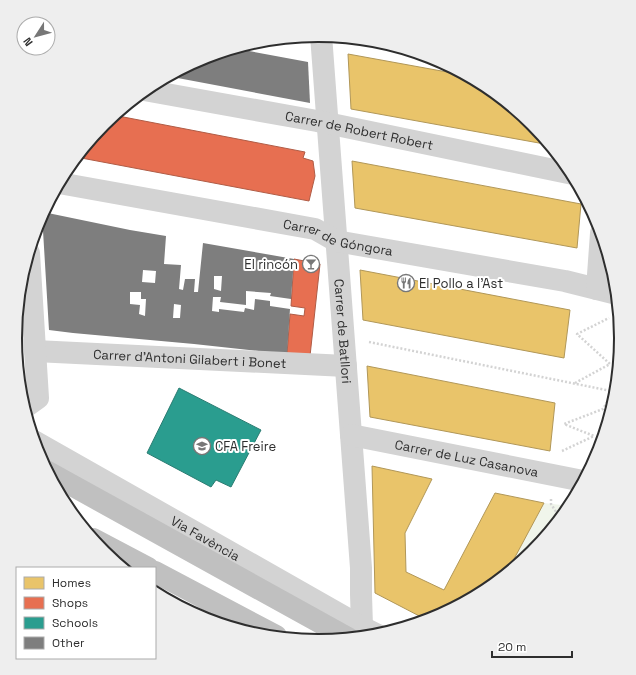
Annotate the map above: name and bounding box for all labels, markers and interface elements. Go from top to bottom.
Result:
north arrow [16,16,56,56]
text: N [20,35,36,49]
street label: Carrer de Robert Robert [284,107,435,153]
street label: Carrer de Góngora [282,215,395,259]
bar icon: El rincón [301,254,321,274]
place label: El rincón [244,256,298,273]
restaurant icon: El Pollo a l'Ast [396,273,416,293]
place label: El Pollo a l'Ast [419,275,503,292]
street label: Carrer de Batllori [331,278,356,384]
street label: Carrer d'Antoni Gilabert i Bonet [93,345,287,372]
street label: Carrer de Luz Casanova [393,435,541,481]
school or university icon: CFA Freire [192,436,212,456]
place label: CFA Freire [215,438,276,455]
street label: Via Favència [168,512,244,565]
legend [16,567,156,659]
text: Homes [52,575,91,591]
text: Shops [52,595,88,611]
text: Schools [52,615,98,631]
scale bar [492,633,572,659]
text: Other [52,635,85,651]
text: 20 m [498,639,526,655]

